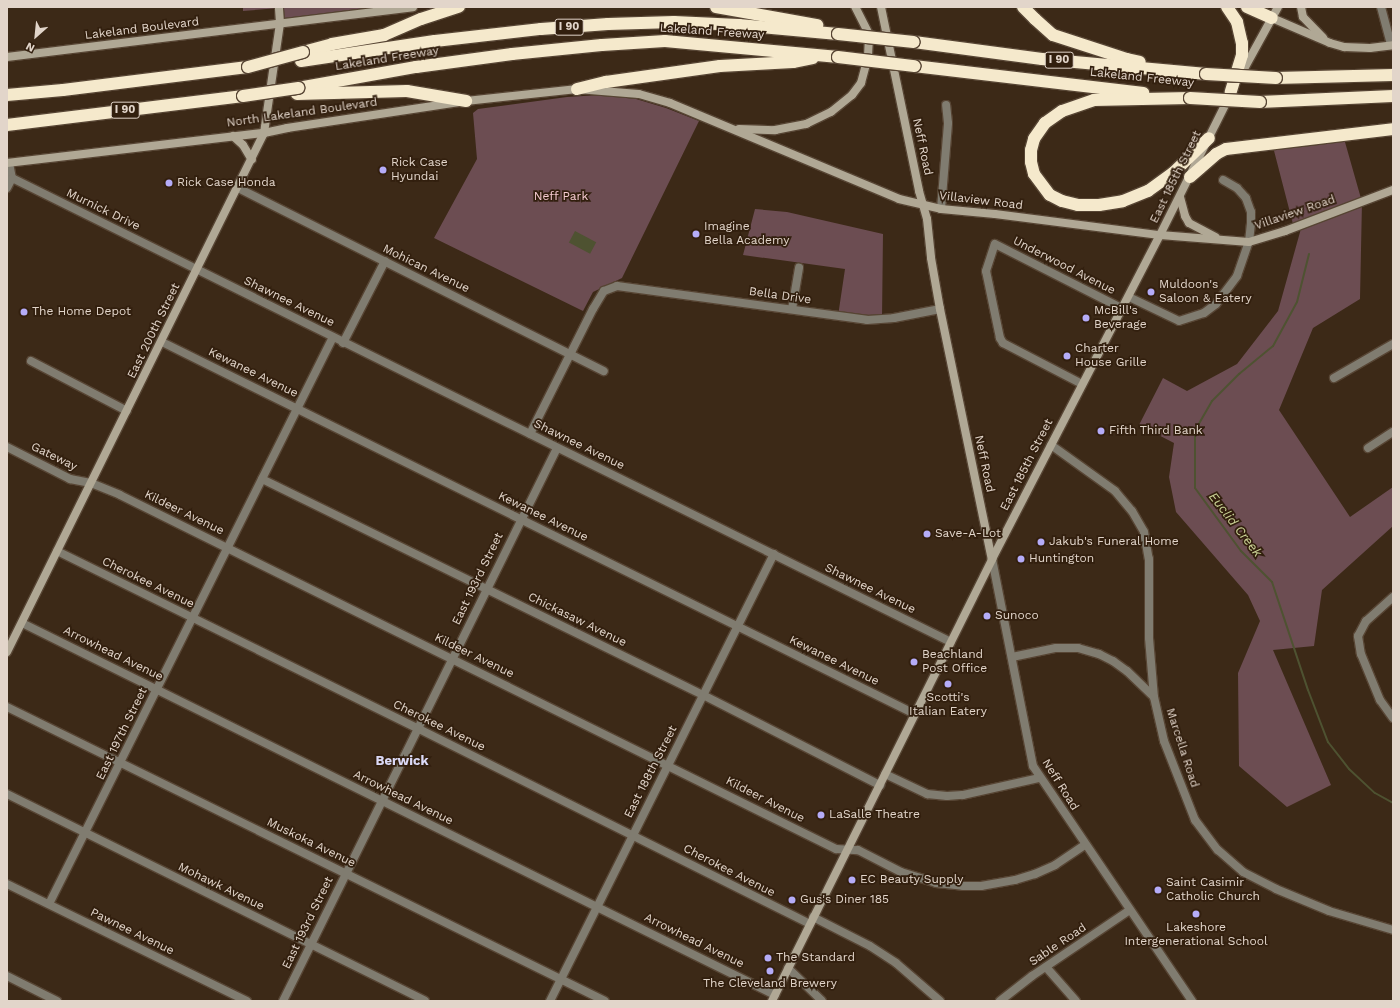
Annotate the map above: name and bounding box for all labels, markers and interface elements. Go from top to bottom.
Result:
street label: Lakeland Boulevard [84,15,200,43]
north arrow [16,16,56,56]
road number: I 90 [554,18,584,36]
street label: Lakeland Freeway [659,21,765,43]
text: N [24,39,37,55]
street label: Lakeland Freeway [334,44,440,74]
road number: I 90 [1044,51,1074,69]
street label: Lakeland Freeway [1089,65,1195,91]
street label: North Lakeland Boulevard [226,95,378,131]
road number: I 90 [110,101,140,119]
street label: Neff Road [909,117,935,177]
street label: East 185th Street [1147,128,1205,226]
place label: Rick Case Hyundai [391,156,448,184]
marker: Rick Case Hyundai [378,165,388,175]
place label: Rick Case Honda [177,176,276,190]
marker: Rick Case Honda [164,178,174,188]
street label: Murnick Drive [64,186,142,234]
street label: Villaview Road [938,189,1024,213]
park label: Neff Park [534,190,588,204]
street label: Villaview Road [1253,192,1337,234]
place label: Imagine Bella Academy [704,220,790,248]
marker: Imagine Bella Academy [691,229,701,239]
street label: Underwood Avenue [1010,234,1118,298]
street label: Mohican Avenue [380,242,472,296]
street label: Shawnee Avenue [241,274,337,330]
place label: Muldoon's Saloon & Eatery [1159,278,1252,306]
street label: East 200th Street [125,281,183,381]
street label: Bella Drive [748,284,812,308]
marker: Muldoon's Saloon & Eatery [1146,287,1156,297]
place label: McBill's Beverage [1094,304,1147,332]
place label: The Home Depot [32,305,131,319]
marker: The Home Depot [19,307,29,317]
marker: McBill's Beverage [1081,313,1091,323]
place label: Charter House Grille [1075,342,1147,370]
street label: Kewanee Avenue [206,345,300,401]
marker: Charter House Grille [1062,351,1072,361]
street label: East 185th Street [998,416,1056,514]
street label: Shawnee Avenue [531,417,627,473]
place label: Fifth Third Bank [1109,424,1203,438]
marker: Fifth Third Bank [1096,426,1106,436]
street label: Neff Road [971,434,997,494]
street label: Gateway [29,440,79,474]
street label: Kildeer Avenue [142,487,226,539]
street label: Kewanee Avenue [496,489,590,545]
water label: Euclid Creek [1205,490,1265,560]
place label: Save-A-Lot [935,527,1001,541]
marker: Save-A-Lot [922,529,932,539]
street label: East 193rd Street [449,530,507,628]
place label: Jakub's Funeral Home [1049,535,1179,549]
marker: Jakub's Funeral Home [1036,537,1046,547]
place label: Huntington [1029,552,1094,566]
street label: Cherokee Avenue [99,554,197,612]
marker: Huntington [1016,554,1026,564]
street label: Shawnee Avenue [822,561,918,617]
street label: Chickasaw Avenue [525,590,629,650]
place label: Sunoco [995,609,1039,623]
marker: Sunoco [982,611,992,621]
street label: Arrowhead Avenue [61,623,165,685]
street label: Kildeer Avenue [432,630,516,682]
street label: Kewanee Avenue [787,633,881,689]
place label: Beachland Post Office [922,648,987,676]
marker: Beachland Post Office [909,657,919,667]
marker: Scotti's Italian Eatery [943,679,953,689]
street label: East 197th Street [93,685,151,783]
place label: Scotti's Italian Eatery [909,691,987,719]
street label: Cherokee Avenue [390,697,488,755]
street label: Marcella Road [1162,706,1202,790]
street label: East 188th Street [621,723,681,821]
district label: Berwick [376,753,428,769]
street label: Neff Road [1038,756,1082,814]
street label: Arrowhead Avenue [351,767,455,829]
street label: Kildeer Avenue [723,774,807,826]
place label: LaSalle Theatre [829,808,920,822]
marker: LaSalle Theatre [816,810,826,820]
street label: Muskoka Avenue [264,815,358,871]
street label: Cherokee Avenue [681,842,777,900]
street label: Mohawk Avenue [175,860,267,914]
place label: EC Beauty Supply [860,873,964,887]
street label: East 193rd Street [279,874,337,972]
marker: EC Beauty Supply [847,875,857,885]
place label: Saint Casimir Catholic Church [1166,876,1260,904]
marker: Saint Casimir Catholic Church [1153,885,1163,895]
place label: Gus's Diner 185 [800,893,890,907]
marker: Gus's Diner 185 [787,895,797,905]
street label: Pawnee Avenue [88,905,176,959]
marker: Lakeshore Intergenerational School [1191,909,1201,919]
street label: Arrowhead Avenue [642,910,746,972]
street label: Sable Road [1027,921,1089,969]
place label: Lakeshore Intergenerational School [1124,921,1268,949]
place label: The Standard [776,951,855,965]
marker: The Standard [763,953,773,963]
marker: The Cleveland Brewery [765,966,775,976]
place label: The Cleveland Brewery [703,977,837,991]

